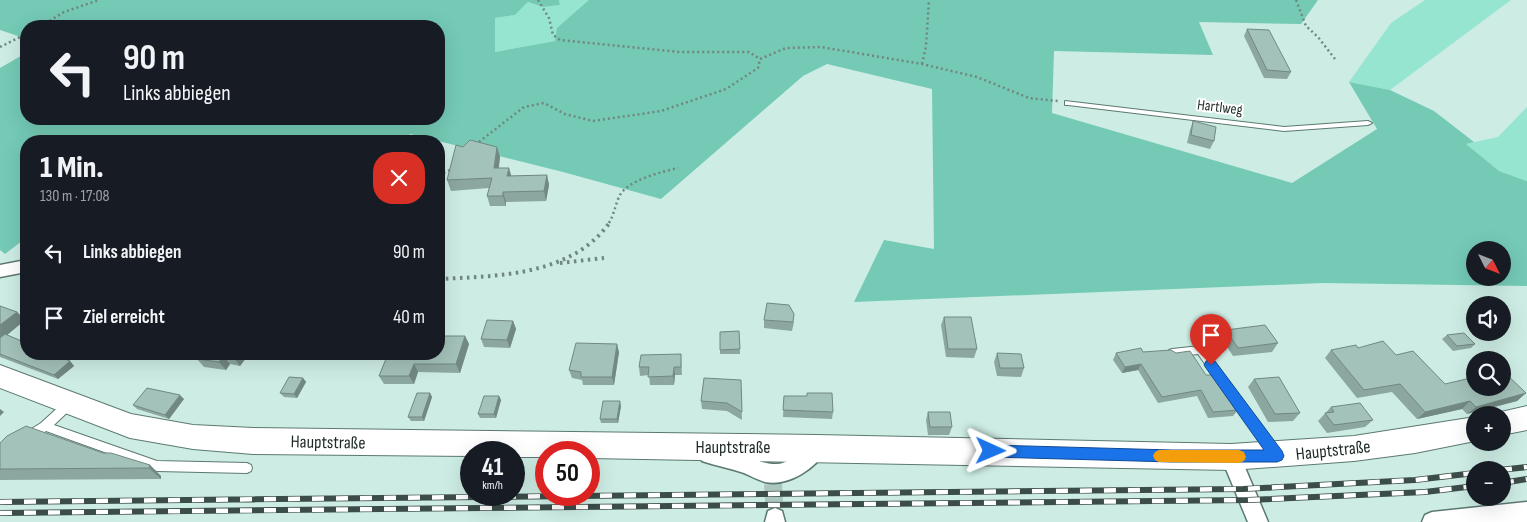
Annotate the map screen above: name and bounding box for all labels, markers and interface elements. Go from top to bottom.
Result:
text: 90 m [123,37,185,80]
icon: left [40,40,105,105]
text: Links abbiegen [123,80,231,107]
street label: Hartlweg [1196,95,1244,120]
text: 1 Min. [40,150,104,186]
button: close [373,152,425,204]
text: 130 m · 17:08 [40,187,110,206]
icon: left [40,239,68,267]
text: Links abbiegen [83,241,181,264]
text: 90 m [393,241,425,264]
north arrow [1466,241,1511,286]
map controls [1466,241,1511,506]
button: sound [1466,296,1511,341]
icon: arrive [40,304,68,332]
text: Ziel erreicht [83,306,165,329]
text: 40 m [393,306,425,329]
pin [1190,314,1232,365]
icon: arrive [1197,321,1225,349]
button: search [1466,351,1511,396]
button: + [1466,406,1511,451]
position arrow [964,424,1016,476]
street label: Hauptstraße [290,431,366,454]
street label: Hauptstraße [1295,436,1371,465]
street label: Hauptstraße [696,437,770,458]
speed limit sign: 50 [535,441,600,506]
text: 41 [482,452,503,483]
button: − [1466,461,1511,506]
text: km/h [482,478,503,493]

